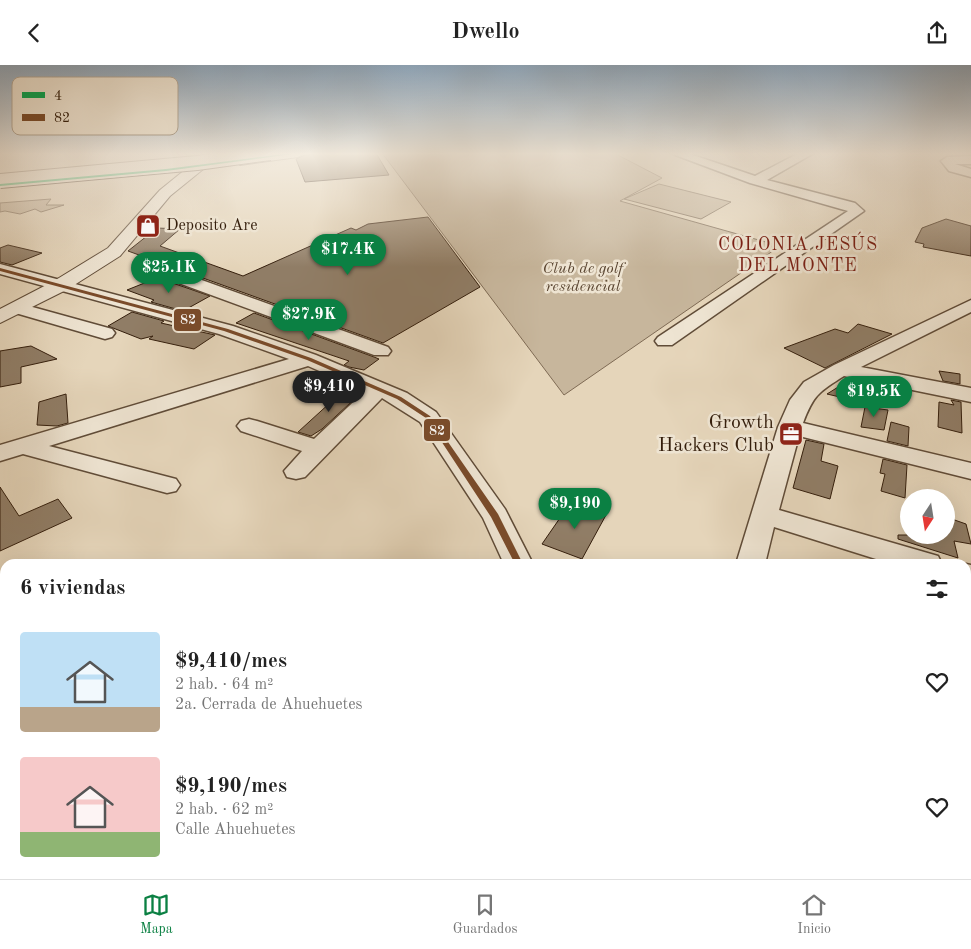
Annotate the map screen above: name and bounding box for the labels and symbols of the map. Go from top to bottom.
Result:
legend [12,77,178,135]
text: 4 [54,89,62,103]
text: 82 [54,111,70,125]
shop icon: Deposito Are [135,213,161,239]
place label: Deposito Are [166,218,258,234]
district label: COLONIA JESÚS DEL MONTE [718,231,878,275]
pin: $17.4K [307,233,389,276]
pin: $25.1K [128,251,210,294]
park label: Club de golf residencial [542,261,626,295]
pin: $27.9K [268,299,350,341]
line badge: 82 [173,308,202,332]
text: 82 [180,313,196,327]
pin: $9,410 [288,371,370,413]
pin: $19.5K [833,375,915,418]
place label: Growth Hackers Club [658,413,774,456]
line badge: 82 [423,418,451,442]
office icon: Growth Hackers Club [778,421,804,447]
text: 82 [429,424,445,438]
pin: $9,190 [534,487,616,530]
north arrow [900,489,955,544]

